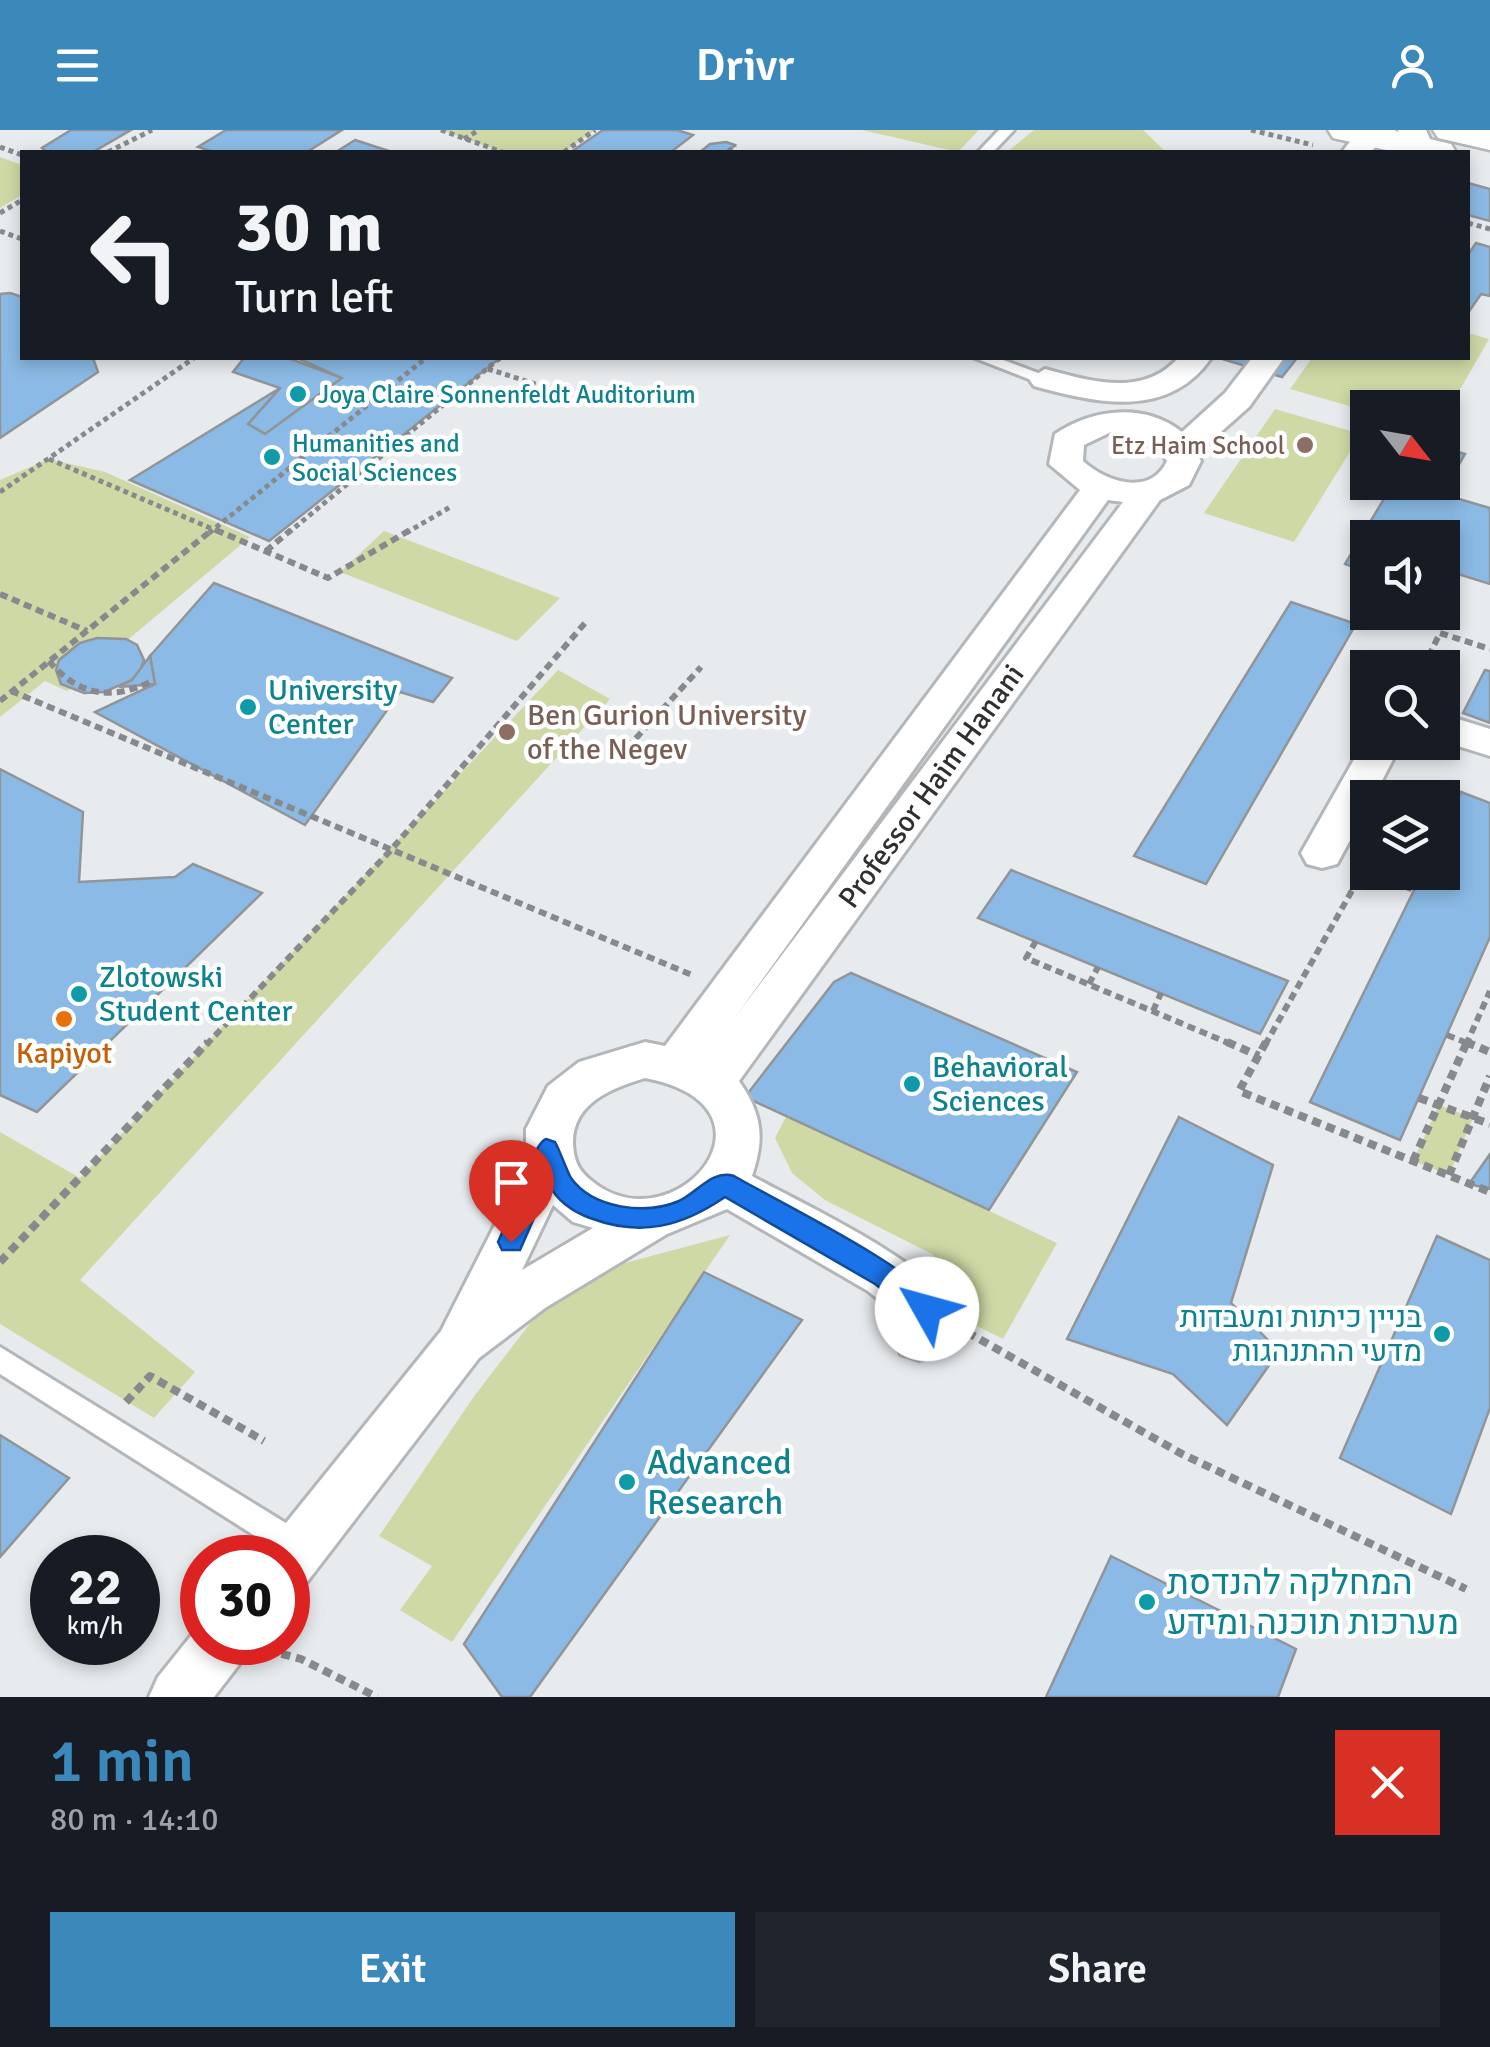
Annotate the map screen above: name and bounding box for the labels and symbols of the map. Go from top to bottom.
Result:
place label: Joya Claire Sonnenfeldt Auditorium [318,379,696,410]
marker: Joya Claire Sonnenfeldt Auditorium [287,383,309,405]
north arrow [1350,390,1460,500]
place label: Humanities and Social Sciences [292,428,460,488]
place label: Etz Haim School [1111,430,1285,461]
marker: Etz Haim School [1294,434,1316,456]
marker: Humanities and Social Sciences [261,446,283,468]
street label: Professor Haim Hanani [831,657,1032,915]
place label: University Center [268,672,397,743]
marker: University Center [237,696,259,718]
place label: Ben Gurion University of the Negev [527,697,806,768]
marker: Ben Gurion University of the Negev [496,721,518,743]
place label: Zlotowski Student Center [99,959,293,1030]
marker: Zlotowski Student Center [68,983,90,1005]
marker: Kapiyot [53,1008,75,1030]
place label: Kapiyot [16,1035,112,1072]
place label: Behavioral Sciences [932,1049,1068,1120]
marker: Behavioral Sciences [901,1073,923,1095]
pin [469,1140,554,1243]
position arrow [875,1257,979,1361]
place label: בניין כיתות ומעבדות מדעי ההתנהגות [1180,1299,1422,1370]
marker: בניין כיתות ומעבדות מדעי ההתנהגות [1431,1323,1453,1345]
place label: Advanced Research [647,1441,792,1524]
marker: Advanced Research [616,1471,638,1493]
speed limit sign: 30 [180,1535,310,1665]
place label: המחלקה להנדסת מערכות תוכנה ומידע [1167,1561,1459,1644]
marker: המחלקה להנדסת מערכות תוכנה ומידע [1136,1591,1158,1613]

